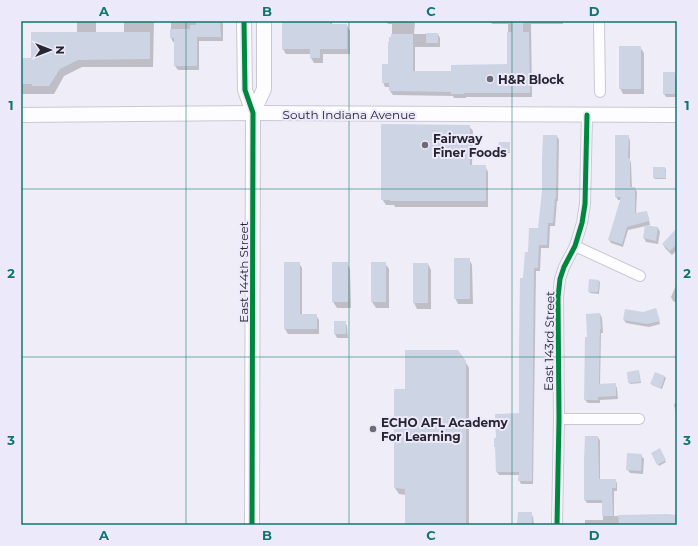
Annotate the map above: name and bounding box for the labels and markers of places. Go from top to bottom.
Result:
place label: H&R Block [498,72,564,87]
marker: H&R Block [485,74,495,84]
place label: Fairway Finer Foods [433,131,507,160]
marker: Fairway Finer Foods [420,140,430,150]
place label: ECHO AFL Academy For Learning [381,415,508,444]
marker: ECHO AFL Academy For Learning [368,424,378,434]

